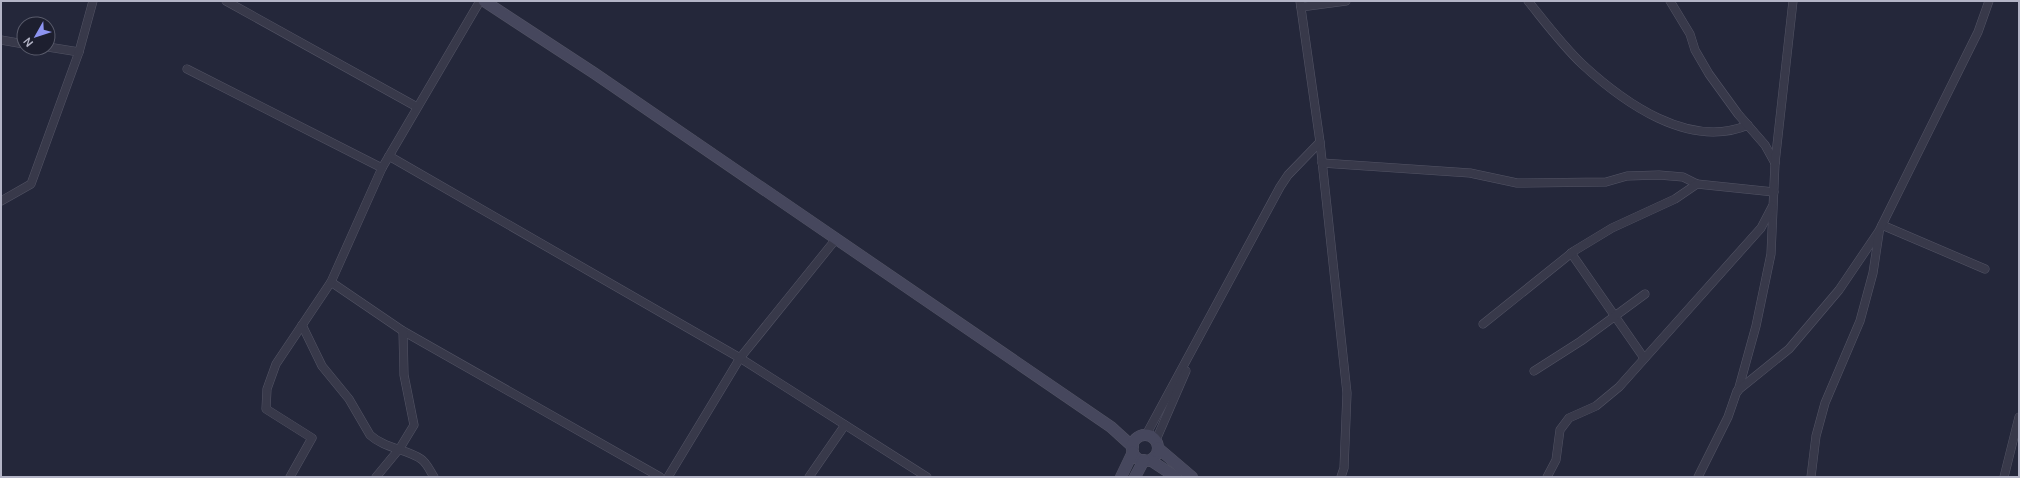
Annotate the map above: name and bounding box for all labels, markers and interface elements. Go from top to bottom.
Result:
north arrow [16,16,56,56]
text: N [19,35,36,50]

